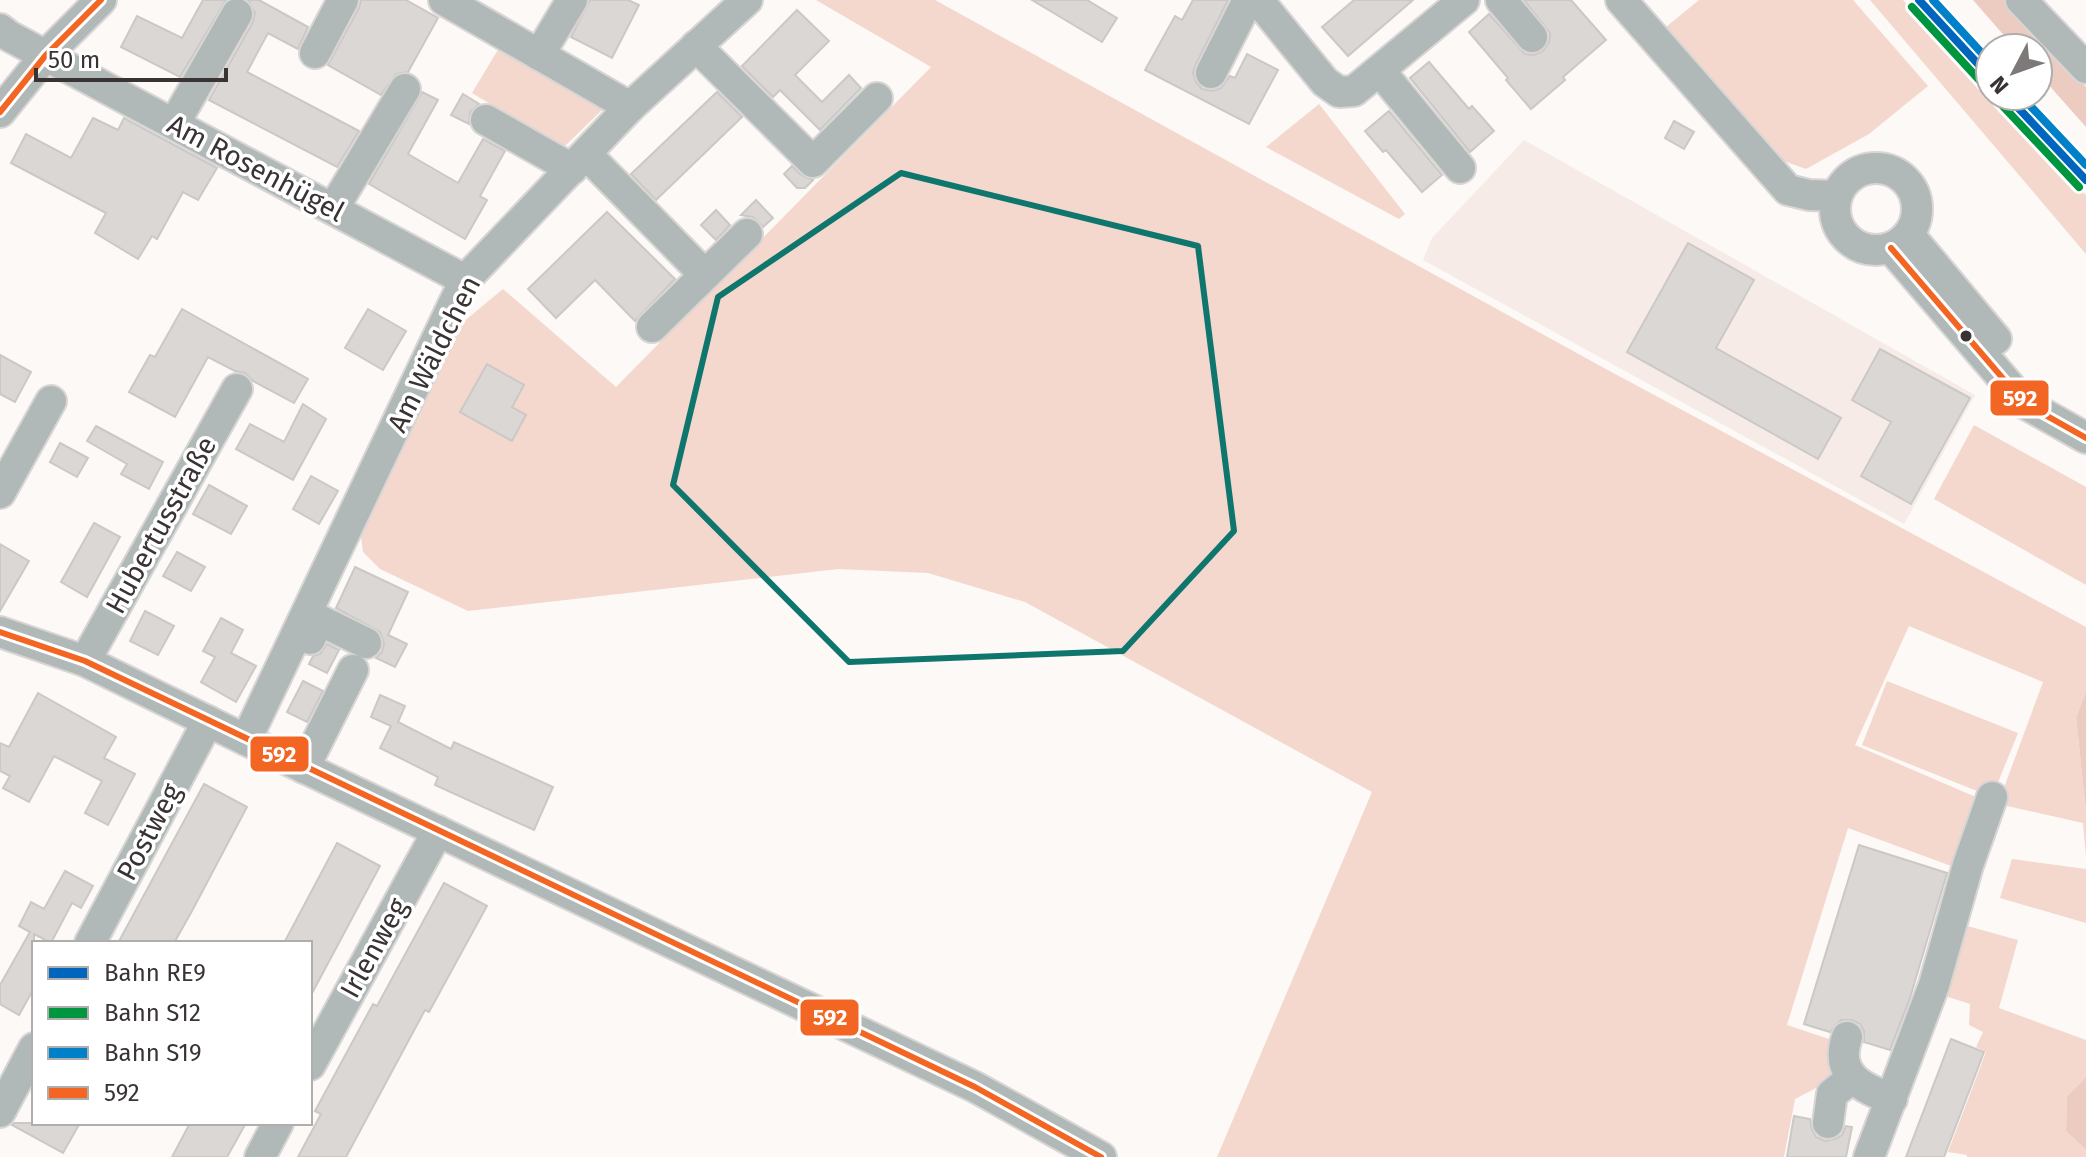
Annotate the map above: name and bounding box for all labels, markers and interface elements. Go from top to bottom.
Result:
scale bar [36,32,226,82]
north arrow [1974,32,2054,112]
text: 50 m [48,46,100,74]
text: N [1984,70,2014,99]
street label: Am Rosenhügel [162,108,350,228]
street label: Am Wäldchen [380,270,488,438]
unlabelled marker [1958,328,1974,344]
line badge: 592 [1989,379,2050,417]
text: 592 [2003,385,2037,412]
street label: Hubertusstraße [99,431,223,619]
line badge: 592 [249,735,310,773]
text: 592 [262,741,296,768]
street label: Postweg [110,778,188,886]
street label: Irlenweg [333,892,415,1004]
legend [32,941,312,1125]
text: Bahn RE9 [104,959,206,987]
line badge: 592 [799,998,860,1037]
text: Bahn S12 [104,999,201,1027]
text: 592 [813,1004,847,1031]
text: Bahn S19 [104,1039,202,1067]
text: 592 [104,1079,140,1107]

